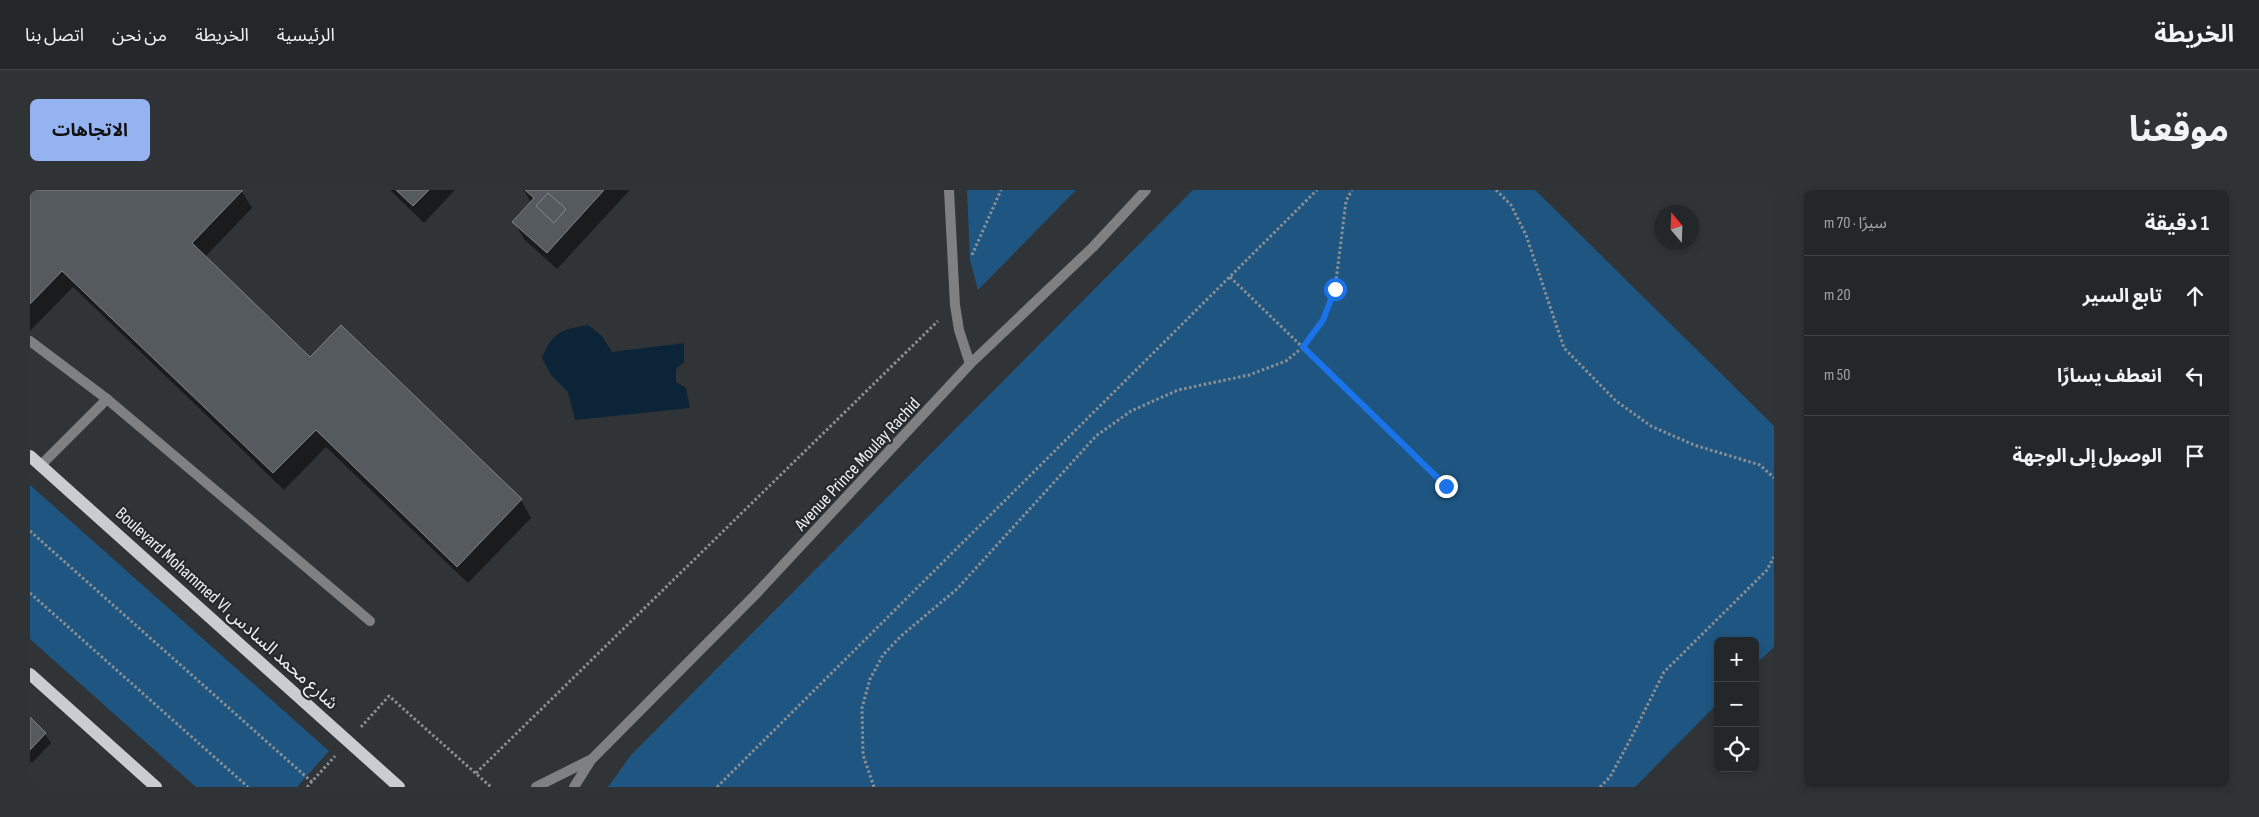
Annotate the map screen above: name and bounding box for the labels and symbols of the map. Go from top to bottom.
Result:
north arrow [1654,205,1699,250]
route start [1324,278,1347,301]
street label: Avenue Prince Moulay Rachid [790,393,924,536]
route end [1435,475,1458,498]
street label: Boulevard Mohammed VI شارع محمد السادس [109,503,342,716]

